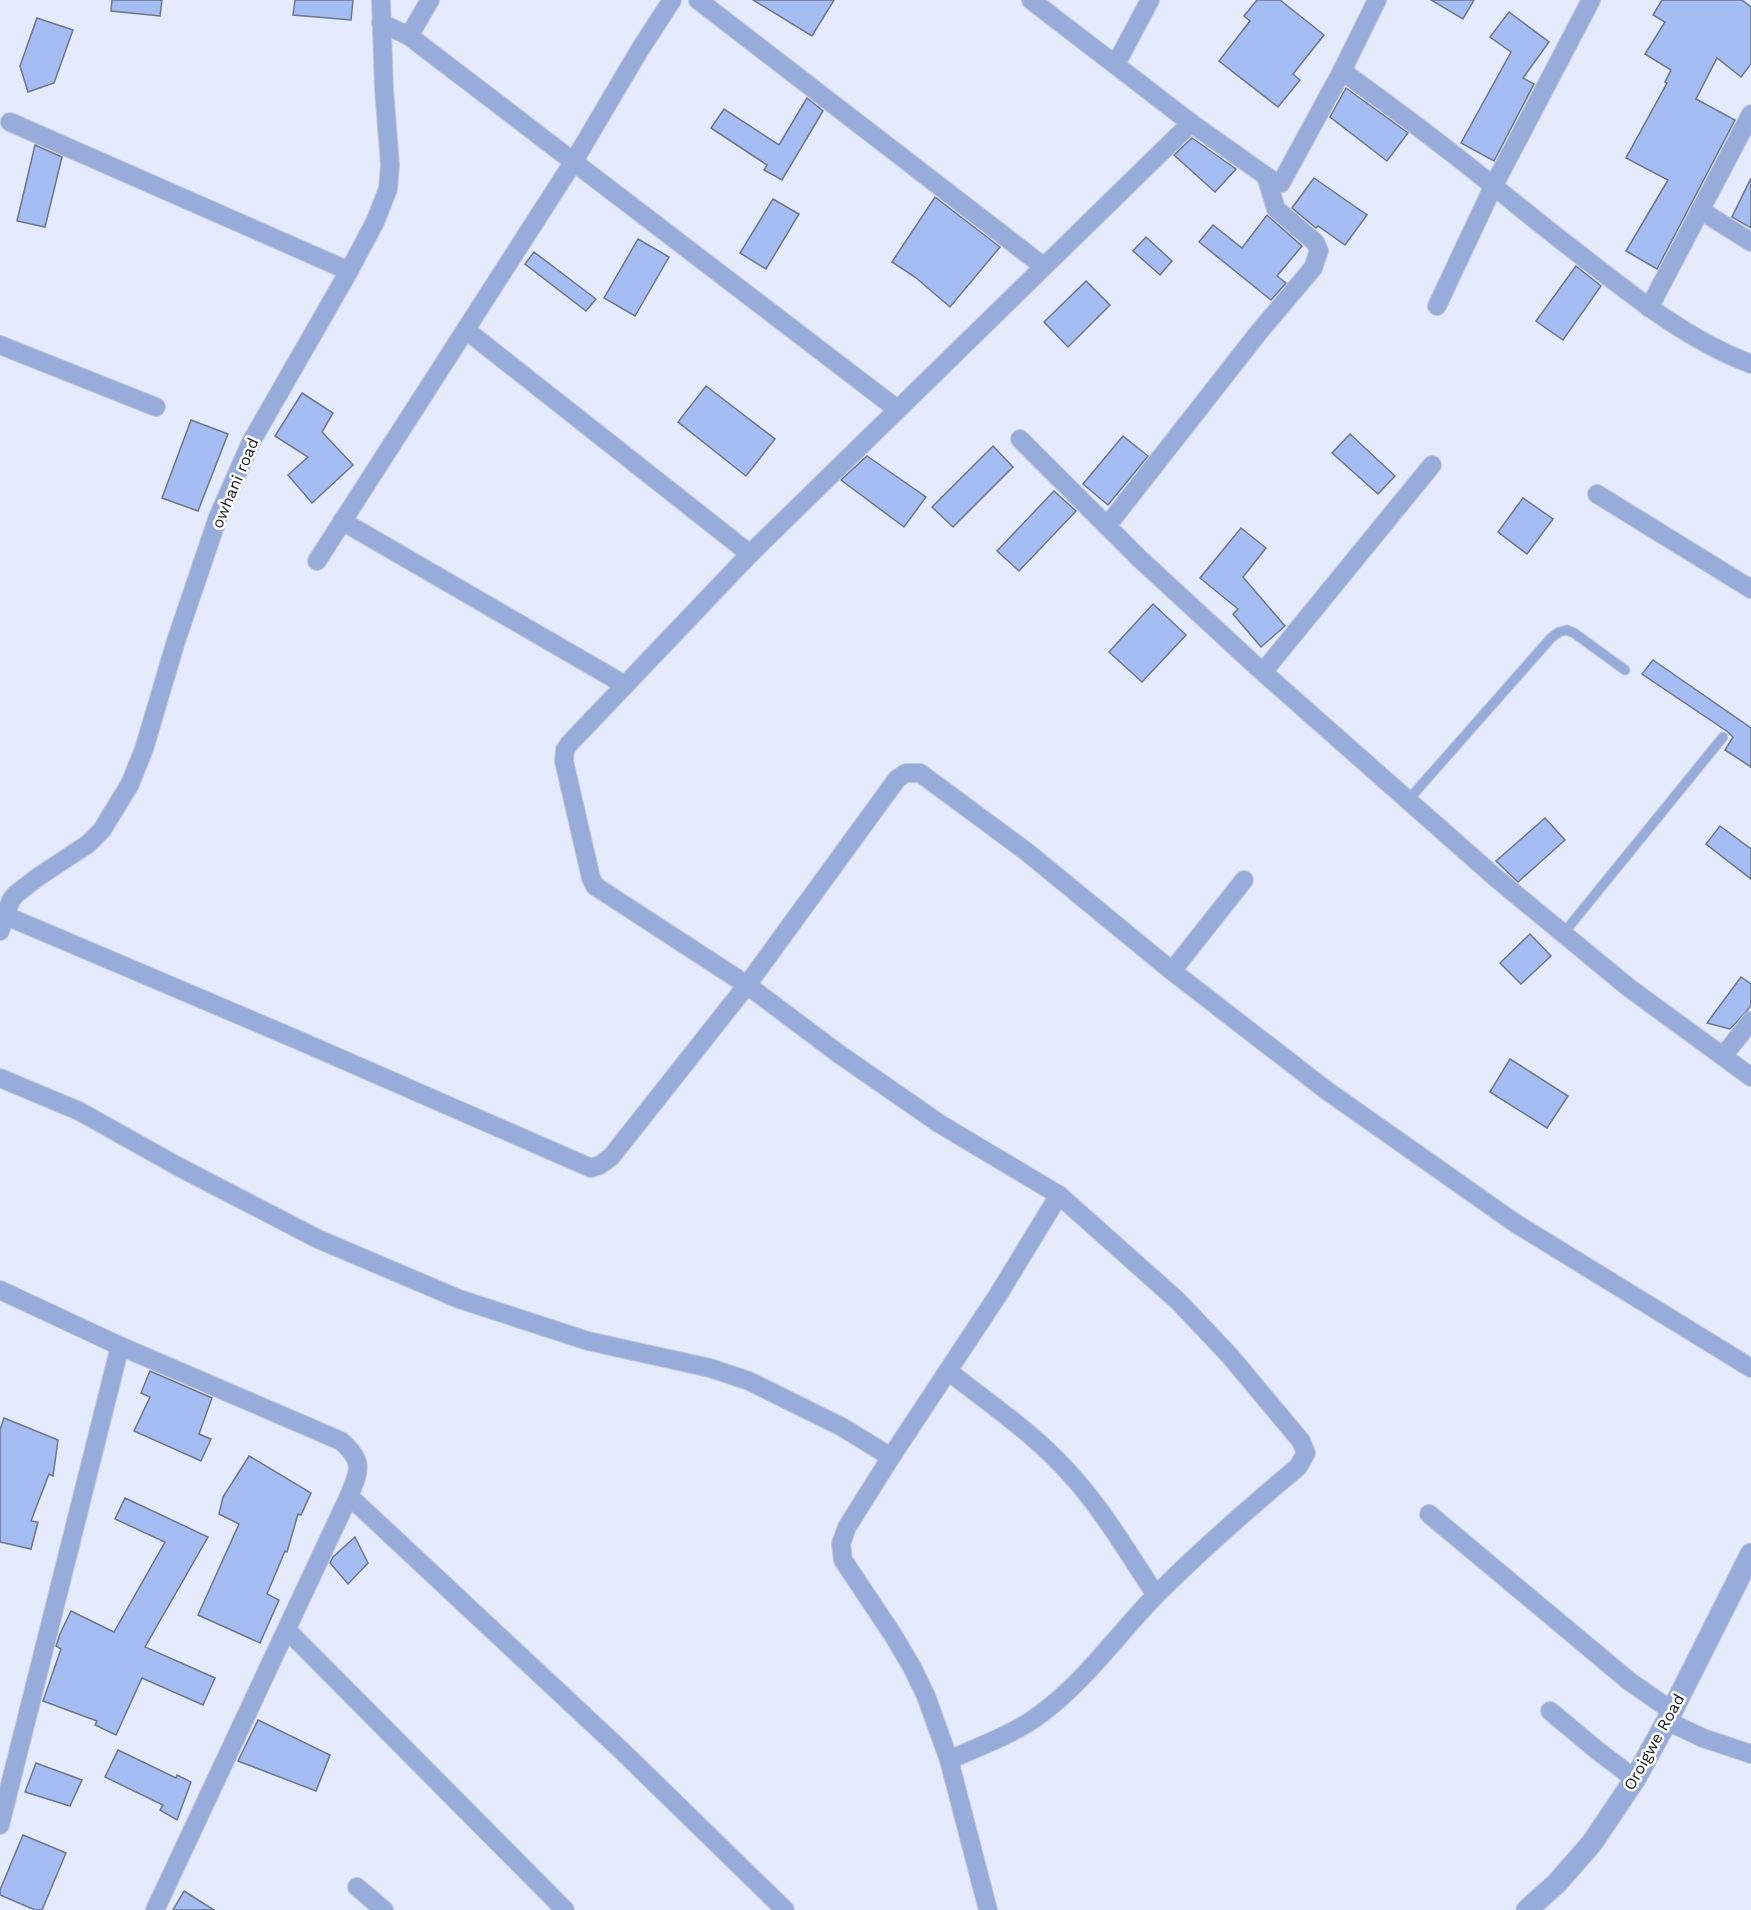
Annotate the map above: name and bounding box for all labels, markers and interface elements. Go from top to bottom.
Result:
street label: owhani road [207,435,263,531]
street label: Oroigwe Road [1620,1690,1688,1794]

